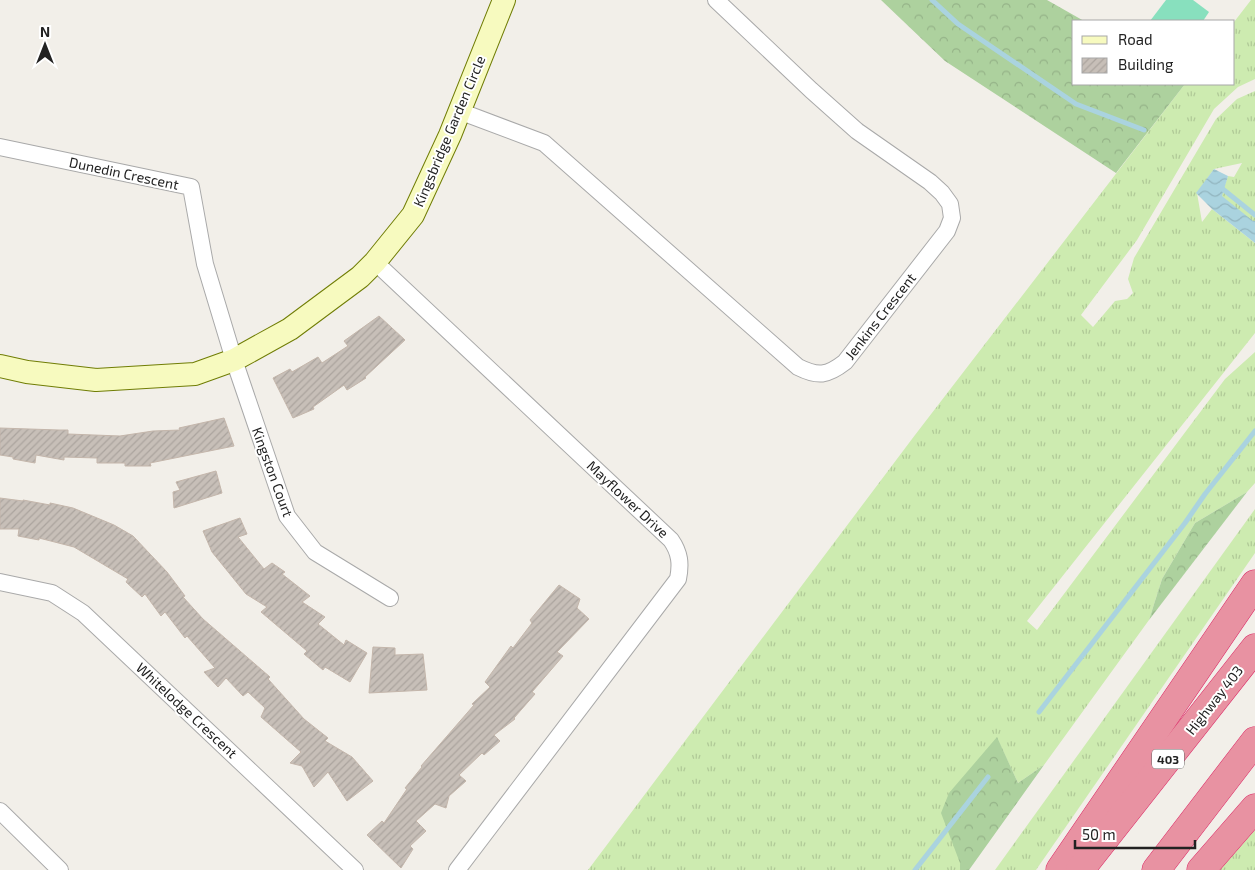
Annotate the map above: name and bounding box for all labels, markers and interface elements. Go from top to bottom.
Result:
north arrow [20,20,70,70]
legend [1072,20,1235,85]
text: N [40,23,50,40]
text: Road [1118,30,1153,48]
street label: Kingsbridge Garden Circle [409,53,489,209]
text: Building [1118,55,1174,73]
street label: Dunedin Crescent [68,153,180,193]
street label: Jenkins Crescent [841,269,919,363]
street label: Kingston Court [249,425,297,519]
street label: Mayflower Drive [584,457,672,541]
street label: Whitelodge Crescent [133,659,241,761]
street label: Highway 403 [1182,662,1246,738]
road number: 403 [1152,750,1184,769]
scale bar [1075,818,1195,850]
text: 50 m [1082,825,1116,843]

